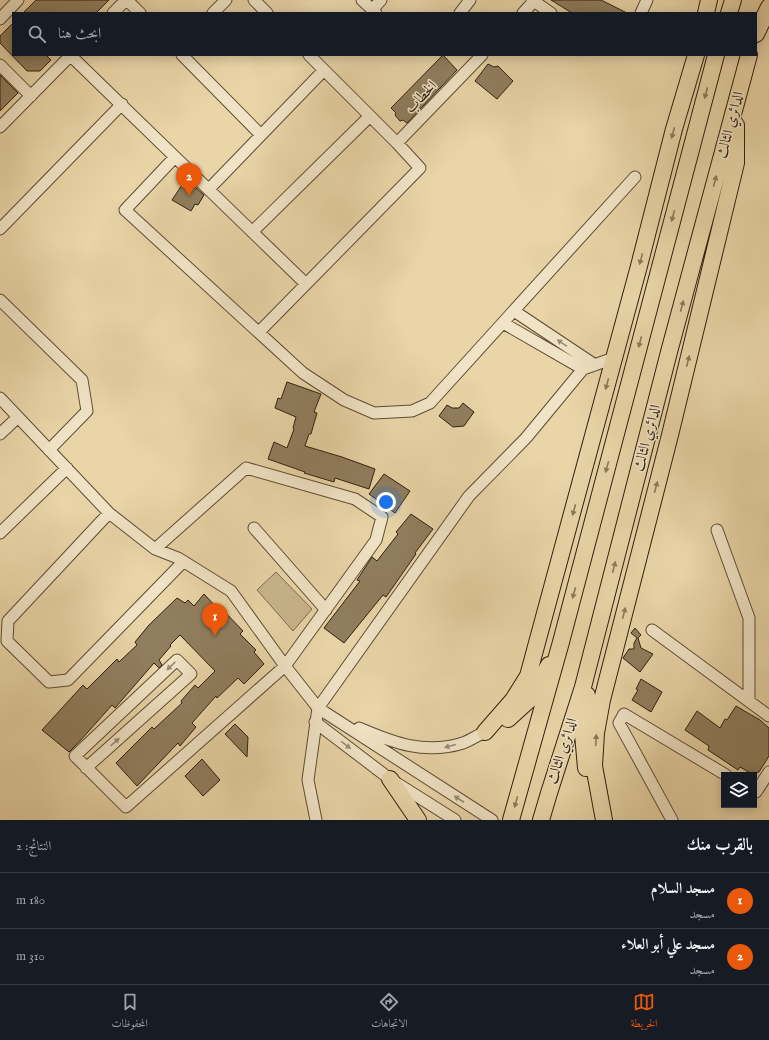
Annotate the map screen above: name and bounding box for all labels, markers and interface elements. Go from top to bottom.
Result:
search box [12,12,757,56]
icon: search [26,23,48,45]
text: ابحث هنا [58,24,101,43]
street label: الخطاب [401,77,441,117]
one-way arrow [703,87,709,99]
street label: الدائري الثالث [712,90,750,161]
one-way arrow [670,127,676,139]
pin: 2 [176,163,202,196]
one-way arrow [712,174,718,186]
one-way arrow [670,210,676,222]
one-way arrow [637,252,643,265]
one-way arrow [679,300,685,312]
one-way arrow [637,335,643,348]
one-way arrow [557,339,567,347]
one-way arrow [685,355,691,367]
one-way arrow [604,378,610,390]
street label: الدائري الثالث [629,403,667,474]
one-way arrow [604,461,610,474]
one-way arrow [654,481,660,493]
your location [376,492,396,512]
one-way arrow [570,504,576,516]
one-way arrow [611,561,617,574]
one-way arrow [571,587,577,599]
pin: 1 [202,603,228,636]
one-way arrow [621,607,627,619]
one-way arrow [166,661,176,671]
street label: الدائري الثالث [542,716,583,787]
one-way arrow [592,734,599,746]
one-way arrow [110,737,120,747]
one-way arrow [341,741,352,749]
one-way arrow [443,744,456,750]
map controls [721,772,757,808]
button: layers [721,772,757,808]
one-way arrow [454,795,464,803]
one-way arrow [513,796,519,808]
text: بالقرب منك [686,835,753,856]
text: النتائج: 2 [16,838,51,855]
text: مسجد السلام [651,879,715,898]
text: 180 m [16,892,45,909]
text: 1 [738,892,742,909]
text: مسجد [689,906,715,923]
text: مسجد علي أبو العلاء [621,935,715,954]
text: 310 m [16,948,45,965]
text: 2 [737,948,743,965]
text: مسجد [689,962,715,979]
tab: المحفوظات [112,991,148,1034]
tab: الاتجاهات [371,991,408,1034]
tab: الخريطة [631,991,657,1034]

